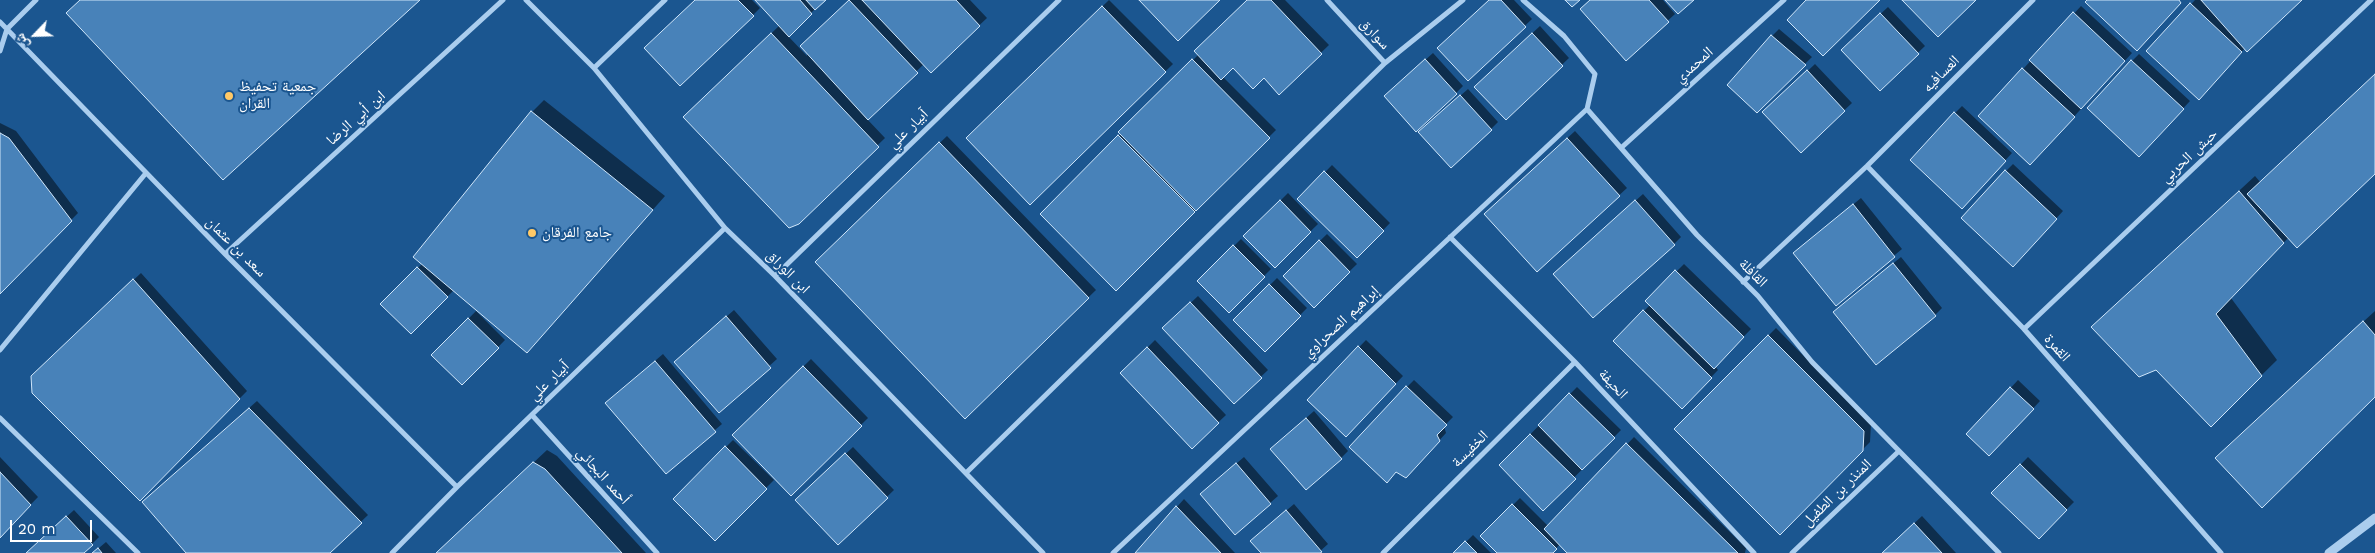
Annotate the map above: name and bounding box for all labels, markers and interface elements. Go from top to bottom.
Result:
north arrow [10,10,60,60]
street label: سوارق [1356,15,1394,53]
text: ش [11,31,32,51]
street label: المحمدي [1671,43,1717,87]
street label: العسافيه [1919,52,1963,96]
place label: جمعية تحفيظ القران [239,78,316,113]
street label: ابن أبي الرضا [323,87,389,149]
marker: جمعية تحفيظ القران [223,90,235,102]
street label: آبيار علي [884,105,932,153]
street label: حبش الحربي [2157,125,2221,187]
street label: سعد بن عثمان [202,213,270,281]
place label: جامع الفرقان [542,224,612,242]
marker: جامع الفرقان [526,227,538,239]
street label: ابن الوراق [762,246,814,298]
street label: القافلة [1735,255,1771,291]
street label: إبراهيم الصحراوي [1299,282,1383,362]
street label: القمرة [2040,330,2074,366]
street label: آبيار علي [525,357,573,405]
street label: الحيفة [1595,365,1631,403]
street label: الخفيسة [1448,427,1492,471]
street label: أحمد البجائي [573,444,633,508]
street label: المنذر بن الطفيل [1799,455,1875,531]
scale bar [12,510,95,542]
text: 20 m [18,520,56,538]

